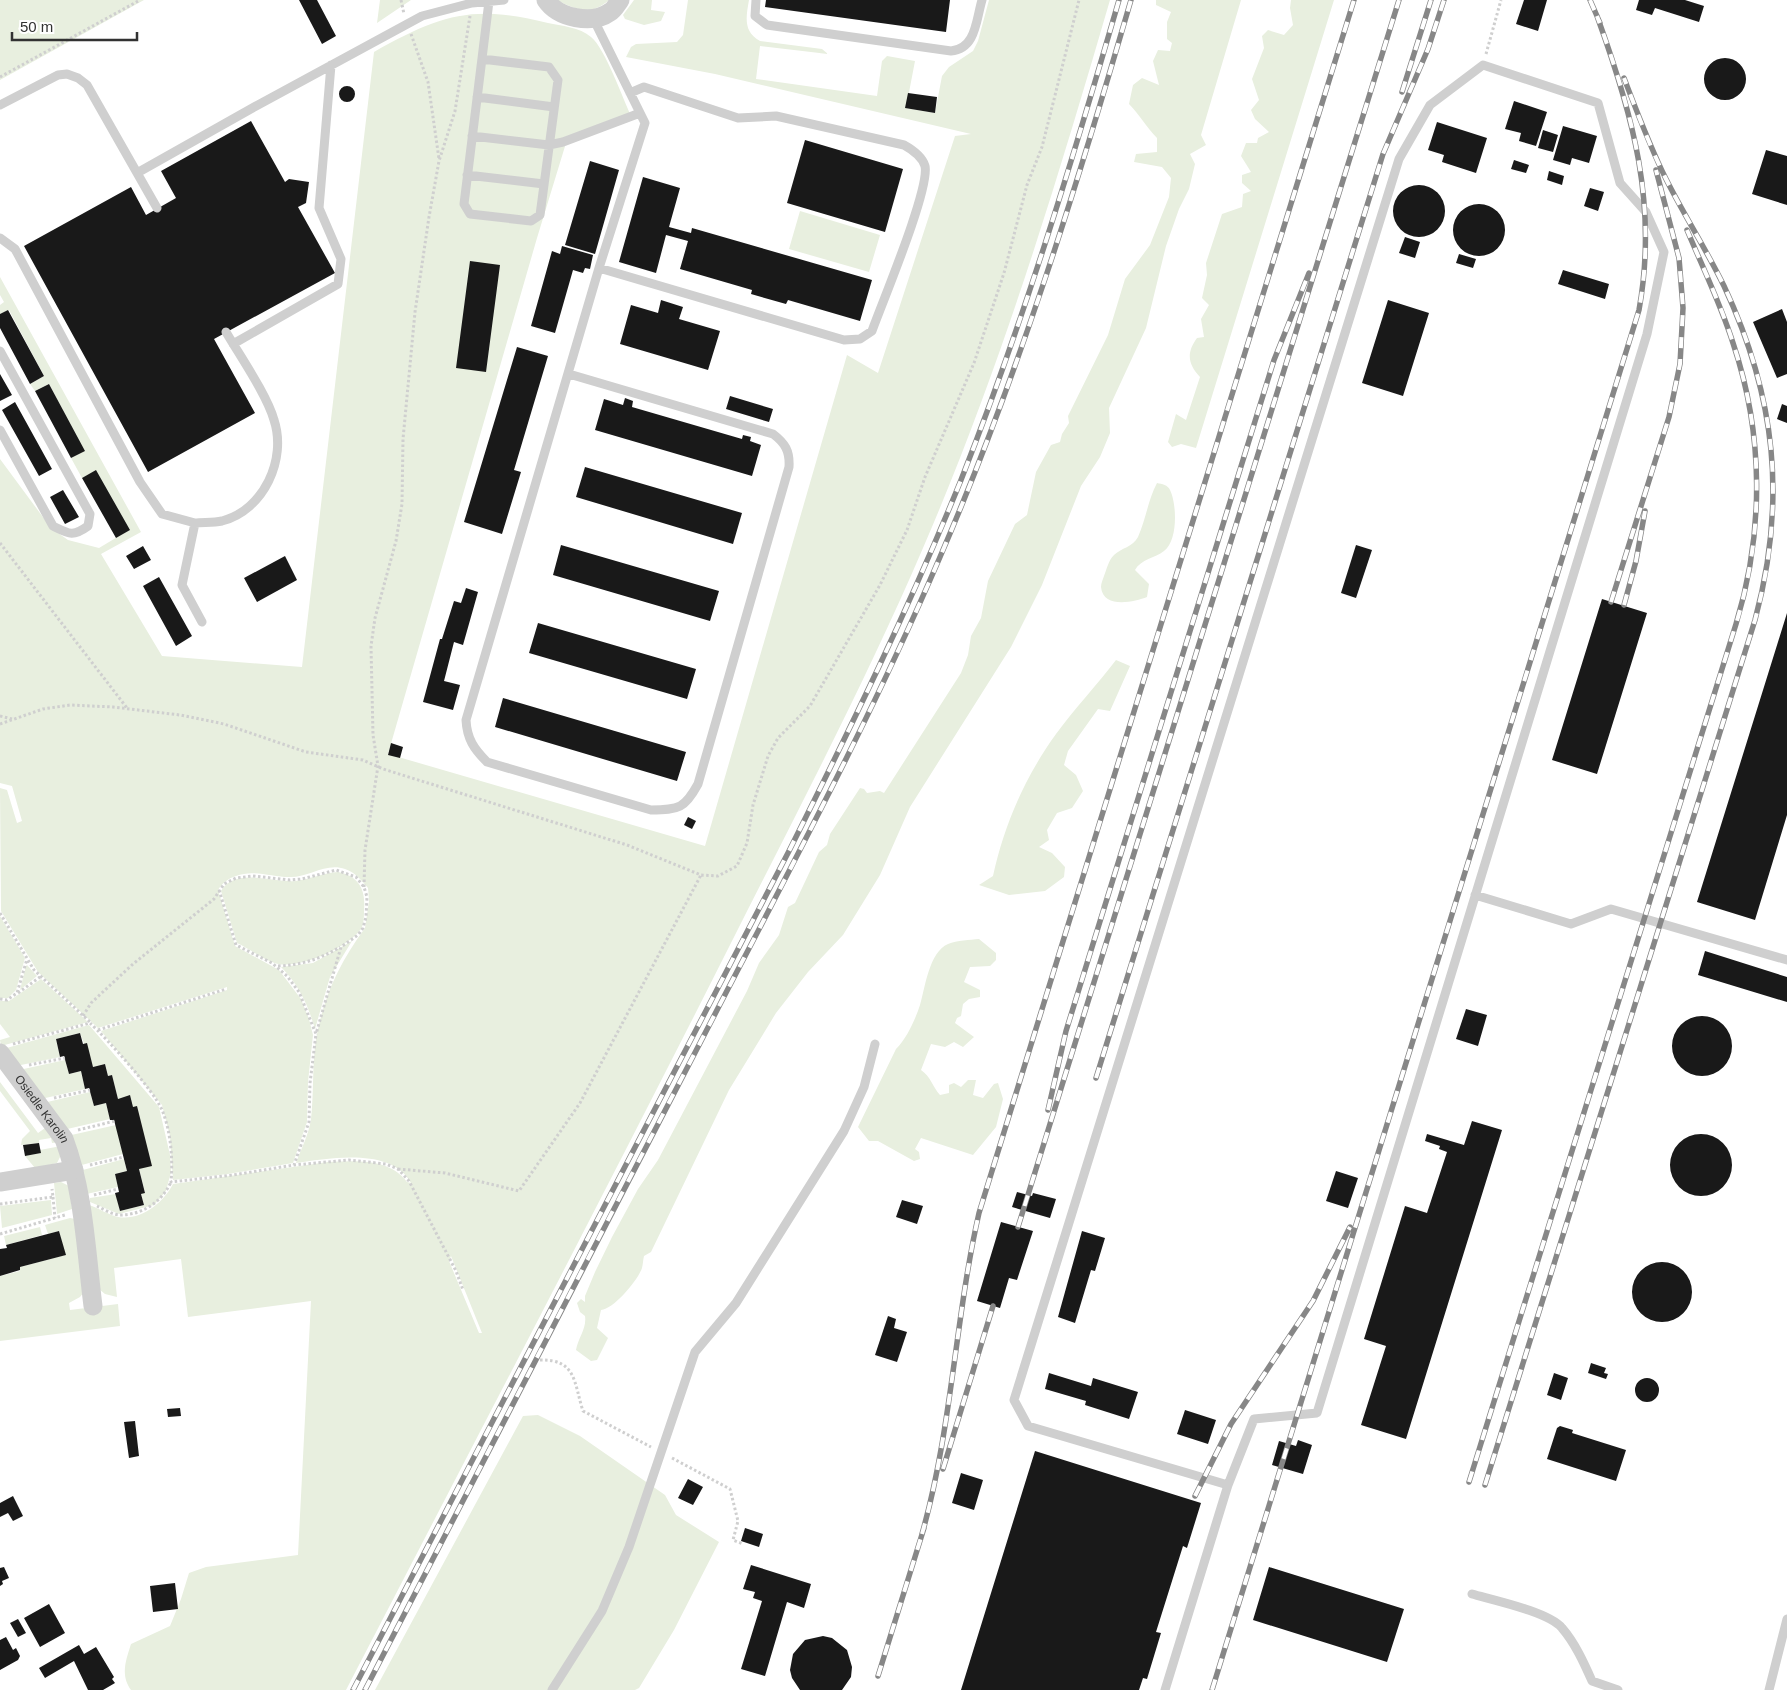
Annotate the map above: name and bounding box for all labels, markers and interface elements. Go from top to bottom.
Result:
scale bar [12,10,138,42]
text: 50 m [20,18,53,35]
street label: Osiedle Karolin [12,1072,72,1145]

